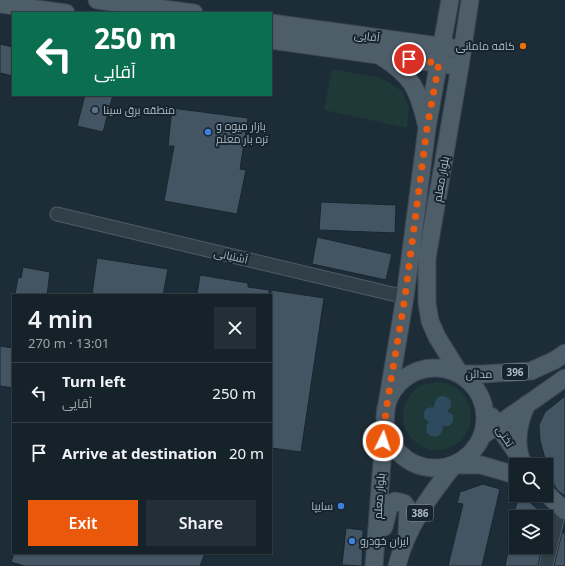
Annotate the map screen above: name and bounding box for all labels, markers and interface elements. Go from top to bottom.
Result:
text: 250 m [94,19,177,57]
street label: آقایی [353,26,381,45]
icon: left [28,28,80,80]
place label: کافه مامانی [456,38,515,53]
marker: کافه مامانی [518,41,528,51]
pin [392,42,426,76]
icon: arrive [398,48,420,70]
text: آقایی [94,59,136,83]
place label: منطقه برق سینا [103,102,175,117]
marker: منطقه برق سینا [90,105,100,115]
place label: بازار میوه و تره بار معلم [216,118,268,147]
marker: بازار میوه و تره بار معلم [203,127,213,137]
street label: بلوار معلم [429,155,453,203]
street label: آشتیانی [213,244,250,267]
text: 4 min [28,302,93,335]
button: close [214,307,256,349]
text: 270 m · 13:01 [28,334,109,352]
road number: 396 [502,364,528,380]
street label: مدائن [466,366,492,381]
text: Turn left [62,371,126,391]
icon: left [28,382,50,404]
text: 250 m [212,383,256,403]
text: آقایی [62,394,92,412]
position arrow [362,420,404,462]
street label: تختی [493,422,518,449]
icon: arrive [28,442,50,464]
text: Arrive at destination [62,443,217,463]
text: 20 m [229,443,264,463]
map controls [509,458,553,554]
button: search [509,458,553,502]
street label: بلوار معلم [369,472,389,520]
place label: سایپا [311,498,333,513]
button: Exit [28,500,138,546]
button: Share [146,500,256,546]
marker: سایپا [336,501,346,511]
road number: 386 [407,505,433,521]
button: layers [509,510,553,554]
place label: ایران خودرو [360,533,409,548]
marker: ایران خودرو [347,536,357,546]

